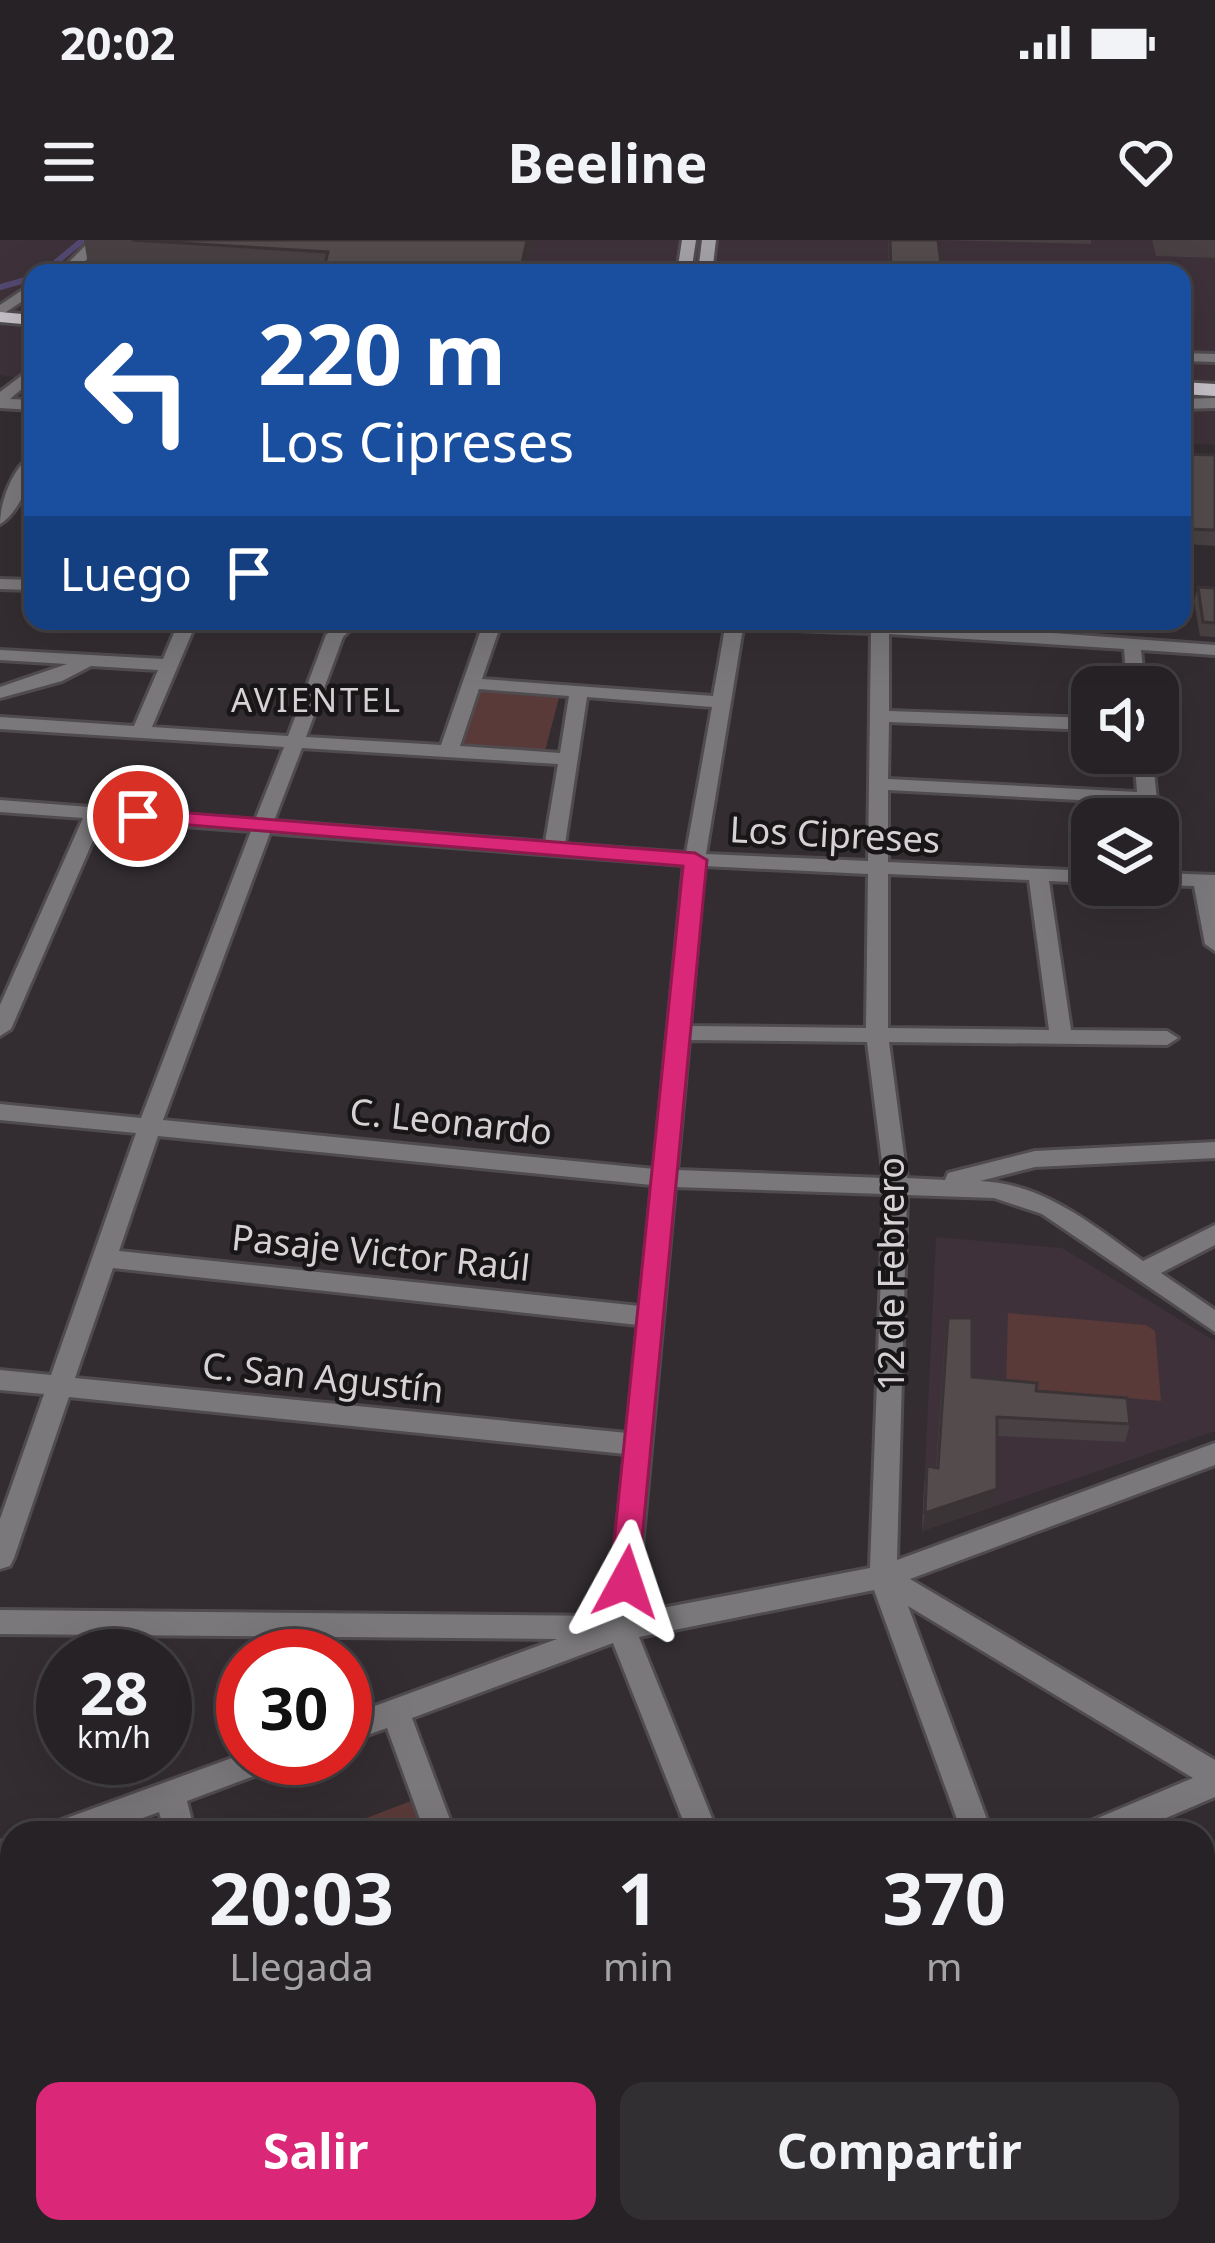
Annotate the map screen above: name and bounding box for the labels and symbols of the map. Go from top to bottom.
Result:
district label: AVIENTEL [231,677,403,722]
pin [87,765,189,867]
street label: Los Cipreses [729,804,941,864]
street label: C. Leonardo [347,1086,555,1156]
street label: 12 de Febrero [866,1157,915,1391]
street label: Pasaje Victor Raúl [229,1212,533,1292]
street label: C. San Agustín [200,1340,446,1414]
position arrow [563,1519,689,1645]
speed limit sign: 30 [216,1629,372,1785]

